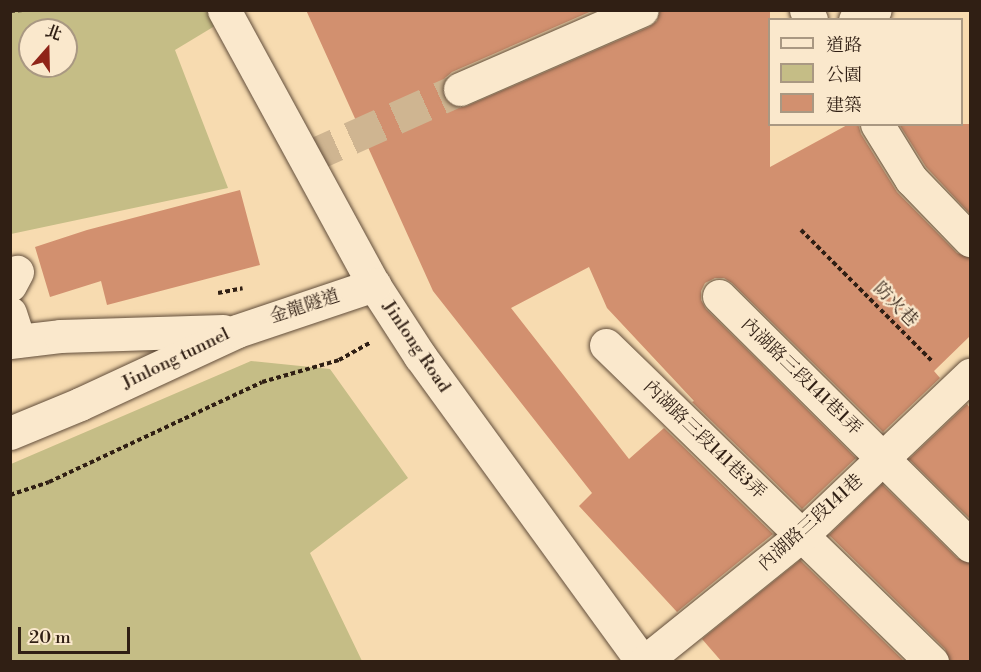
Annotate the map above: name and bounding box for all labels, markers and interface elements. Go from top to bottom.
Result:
north arrow [18,18,78,78]
legend [768,18,963,126]
text: 北 [43,21,64,45]
text: 道路 [826,34,862,57]
text: 公園 [826,64,862,87]
text: 建築 [826,94,862,117]
street label: 防火巷 [868,278,922,332]
street label: 金龍隧道 [267,286,343,328]
street label: Jinlong Road [377,297,455,397]
street label: 內湖路三段141巷1弄 [736,314,866,440]
street label: Jinlong tunnel [119,324,233,394]
street label: 內湖路三段141巷3弄 [638,376,770,504]
street label: 內湖路三段141巷 [754,470,868,576]
scale bar [21,615,134,653]
text: 20 m [29,626,71,649]

